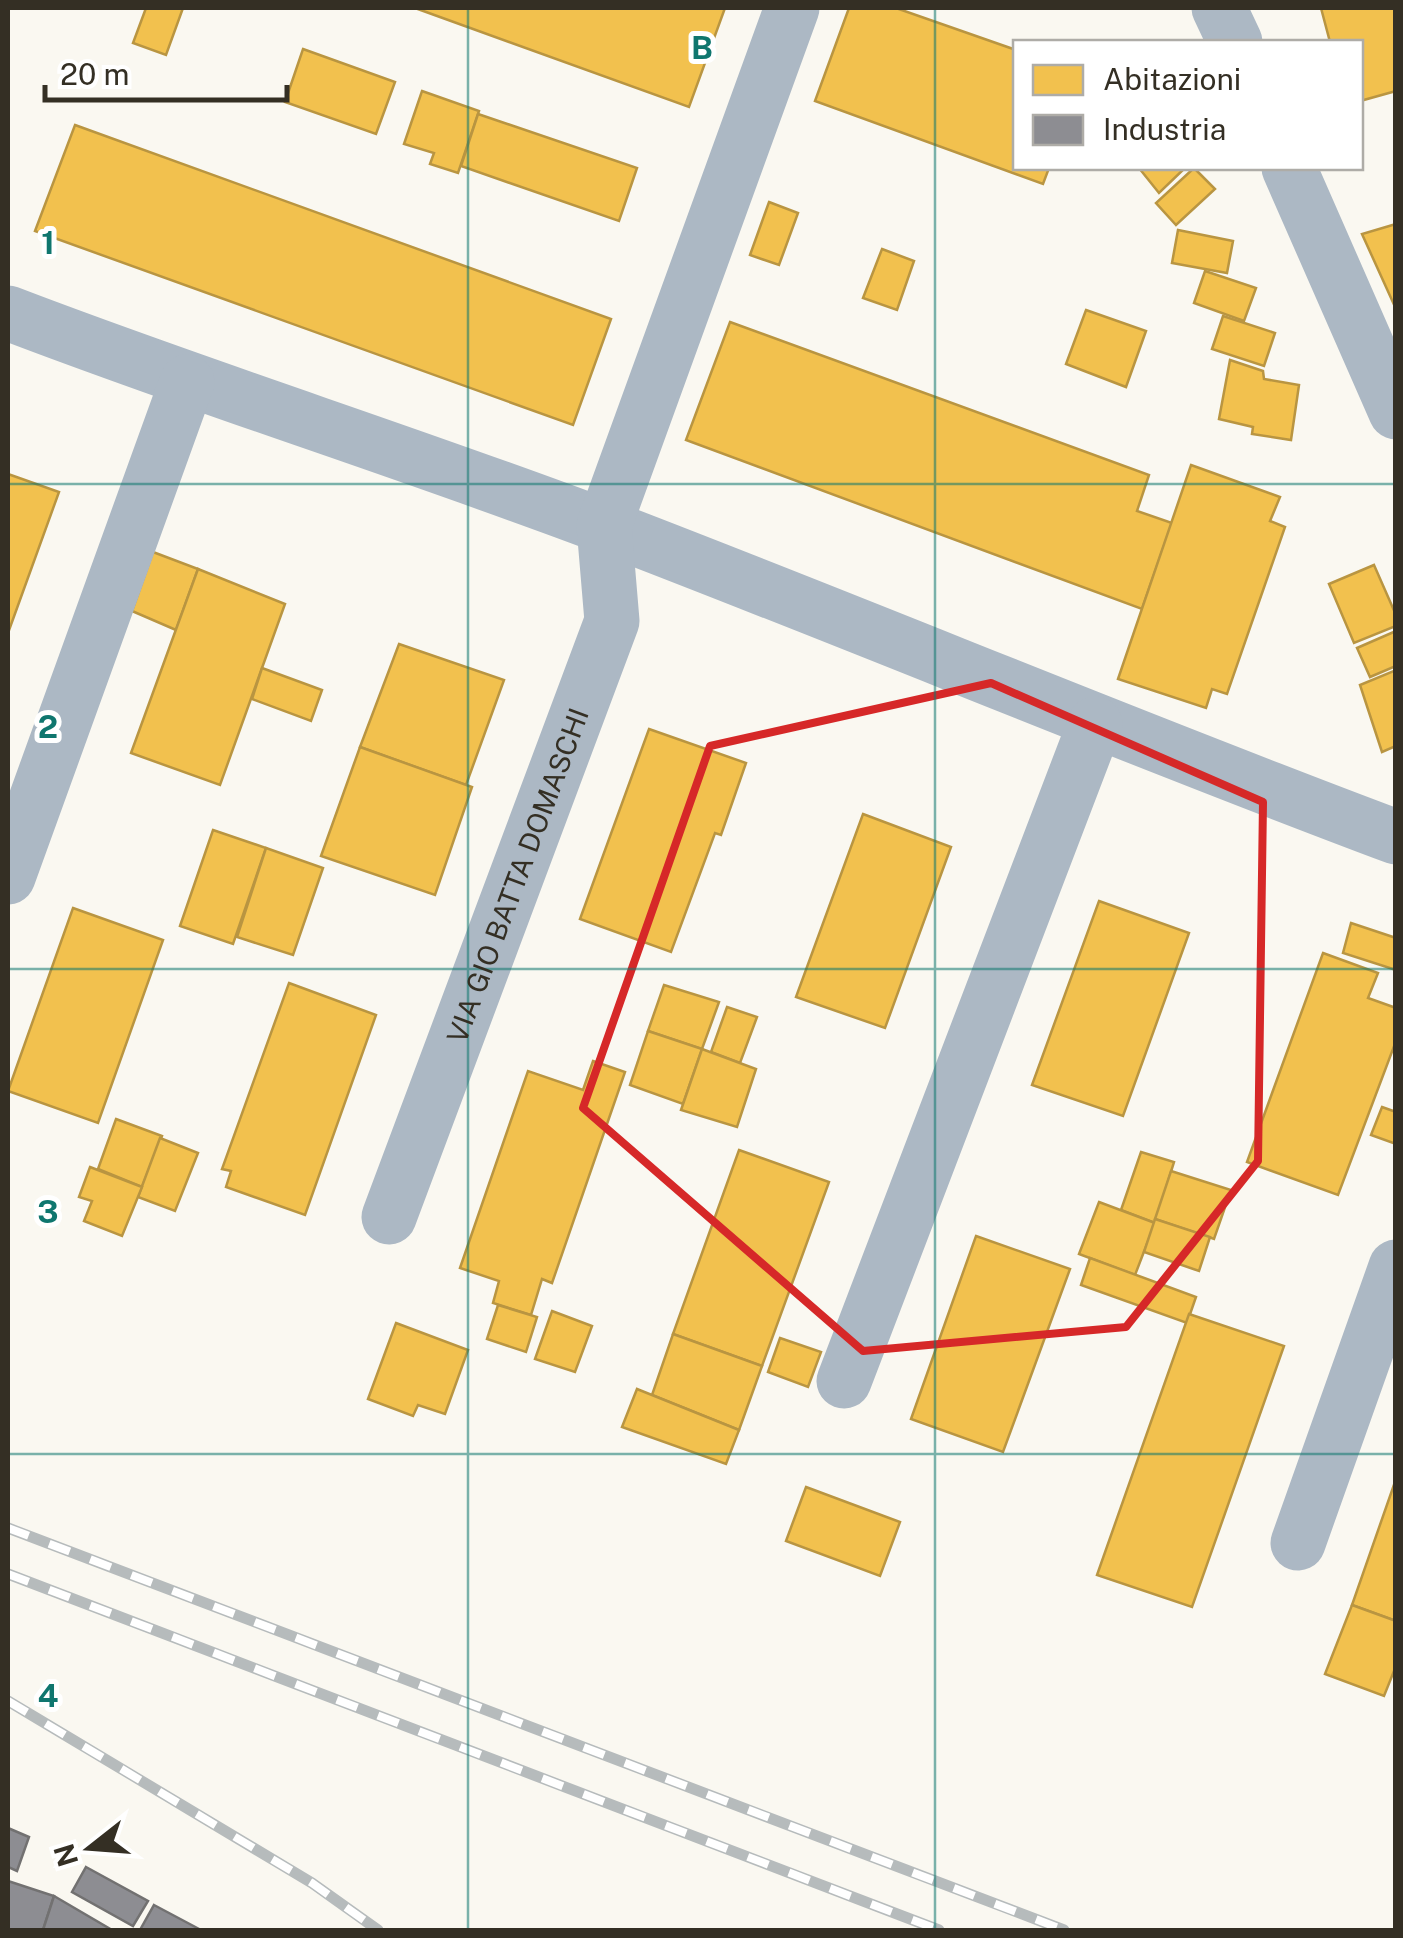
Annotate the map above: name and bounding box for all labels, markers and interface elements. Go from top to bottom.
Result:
text: B [691,29,713,66]
scale bar [45,40,288,102]
legend [1013,40,1363,170]
text: 20 m [60,56,129,92]
text: Abitazioni [1103,61,1241,97]
text: Industria [1103,111,1226,147]
text: 1 [41,224,55,261]
street label: VIA GIO BATTA DOMASCHI [439,703,595,1047]
text: 2 [38,708,58,745]
text: 3 [37,1193,59,1230]
text: 4 [38,1677,59,1714]
north arrow [40,1798,140,1898]
text: N [47,1840,85,1871]

